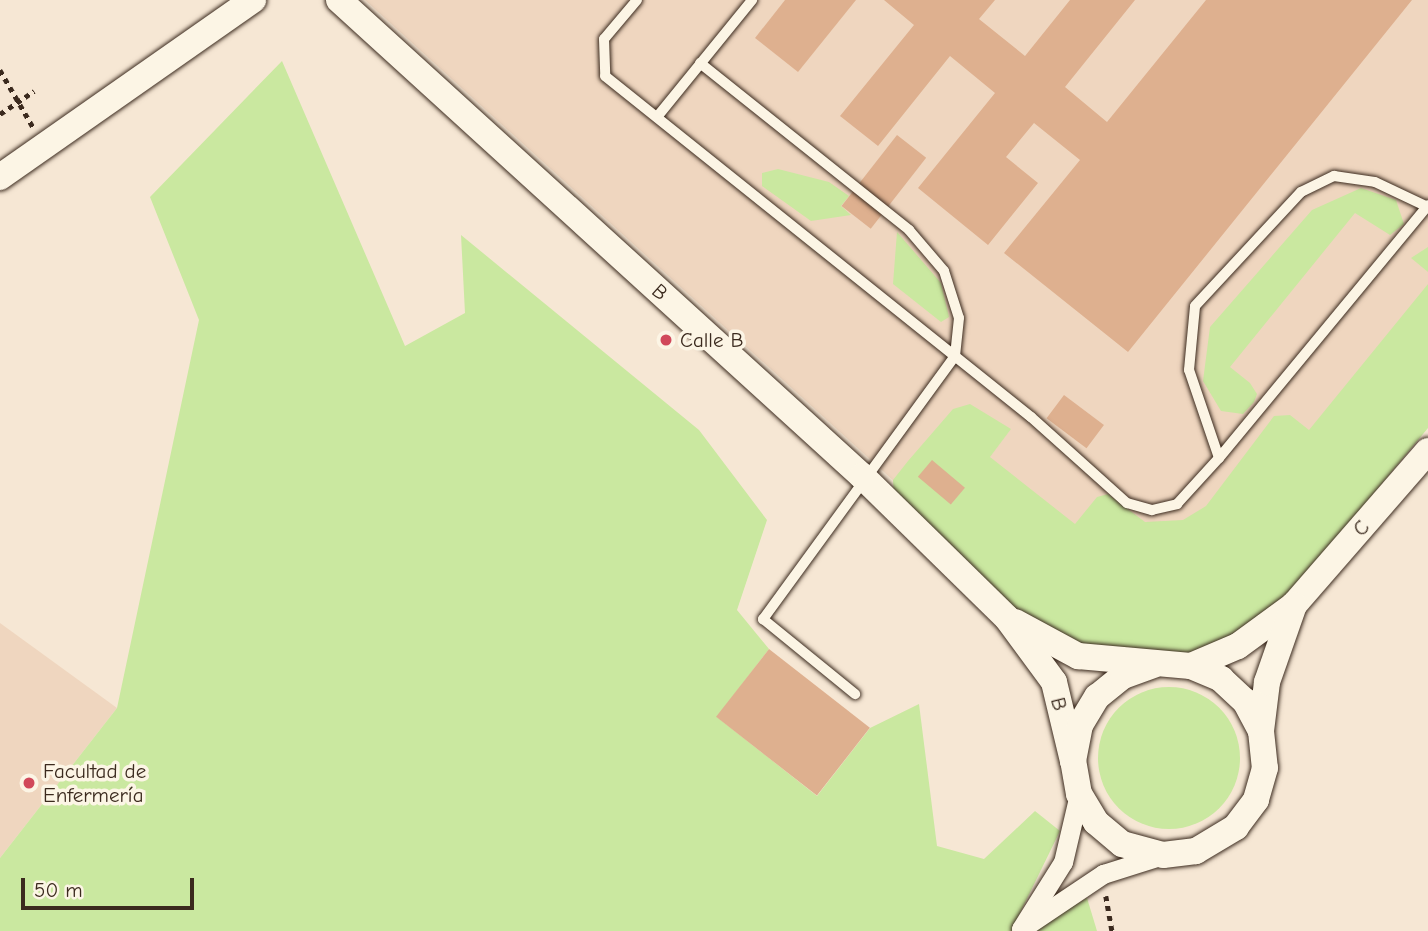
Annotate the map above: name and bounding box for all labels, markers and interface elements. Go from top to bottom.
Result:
street label: B [647,278,673,306]
place label: Calle B [680,327,743,353]
marker: Calle B [658,332,674,348]
street label: C [1347,515,1375,541]
street label: B [1045,695,1073,713]
place label: Facultad de Enfermería [43,758,146,808]
marker: Facultad de Enfermería [21,775,37,791]
scale bar [24,864,198,908]
text: 50 m [34,878,83,902]

